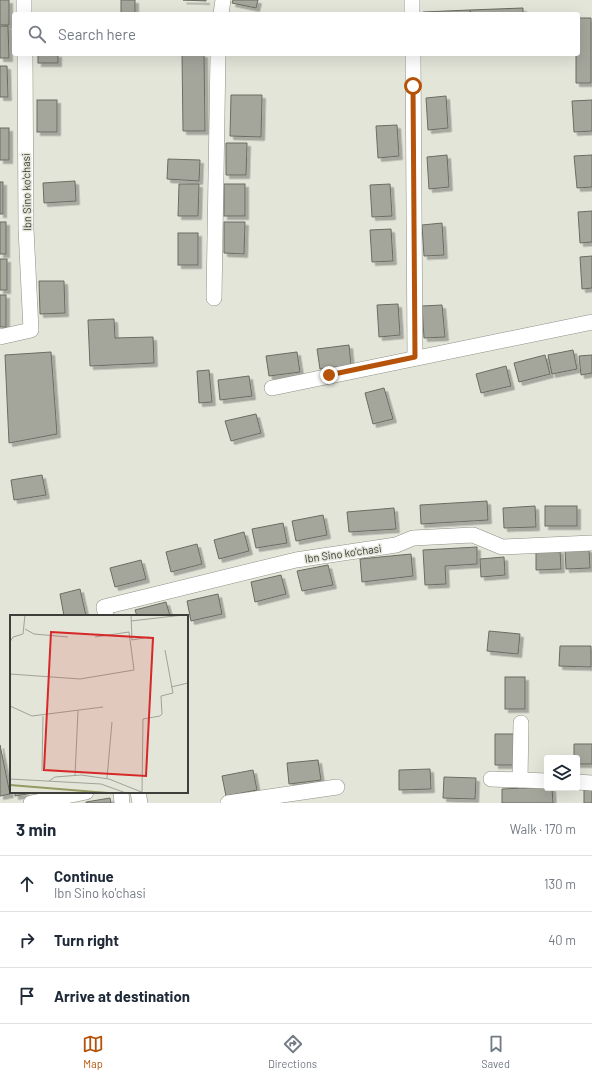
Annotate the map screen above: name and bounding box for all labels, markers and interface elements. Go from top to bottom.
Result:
search box [12,12,580,56]
icon: search [26,23,48,45]
text: Search here [58,25,136,43]
route start [404,77,422,95]
street label: Ibn Sino ko'chasi [19,153,33,231]
route end [320,366,338,384]
street label: Ibn Sino ko'chasi [304,541,383,565]
inset map [10,615,188,793]
map controls [544,755,580,791]
button: layers [544,755,580,791]
text: 3 min [16,819,56,839]
text: Walk · 170 m [510,821,576,837]
text: Continue [54,867,114,885]
icon: ahead [16,873,38,895]
text: 130 m [544,876,576,892]
text: Ibn Sino ko'chasi [54,885,146,901]
icon: right [16,929,38,951]
text: Turn right [54,931,119,949]
text: 40 m [548,932,576,948]
icon: arrive [16,985,38,1007]
text: Arrive at destination [54,987,190,1005]
tab: Map [82,1033,104,1070]
tab: Directions [268,1033,317,1070]
tab: Saved [481,1033,510,1070]

